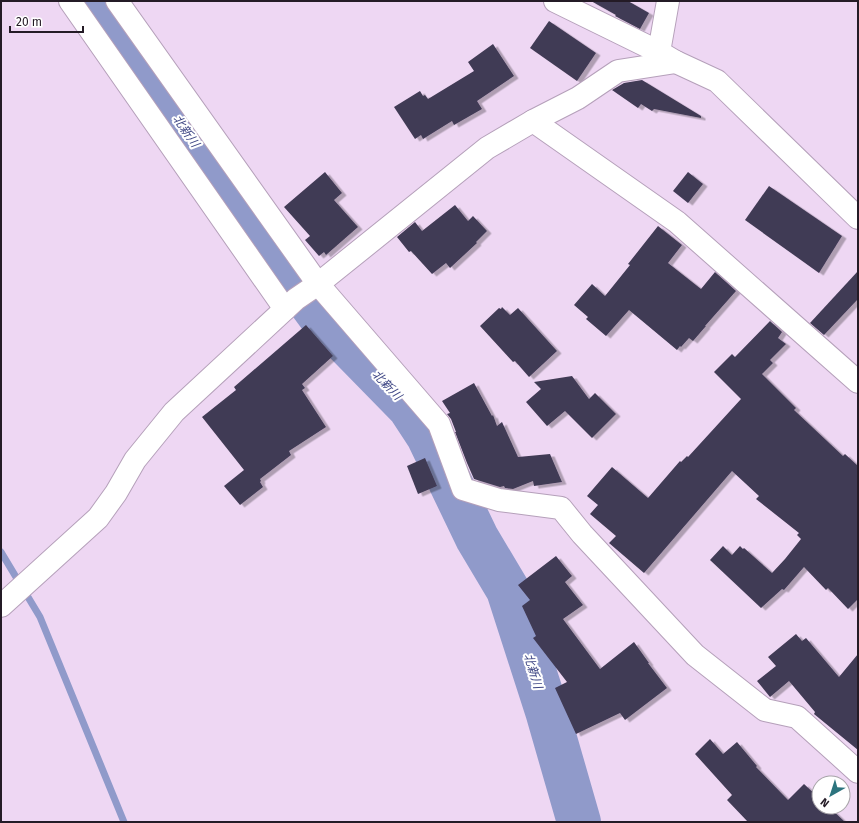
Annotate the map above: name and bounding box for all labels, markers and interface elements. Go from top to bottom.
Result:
scale bar [10,8,83,34]
text: 20 m [16,15,42,29]
water label: 北新川 [170,112,203,151]
water label: 北新川 [369,367,406,404]
water label: 北新川 [521,652,546,692]
north arrow [811,775,851,815]
text: N [818,795,832,810]

